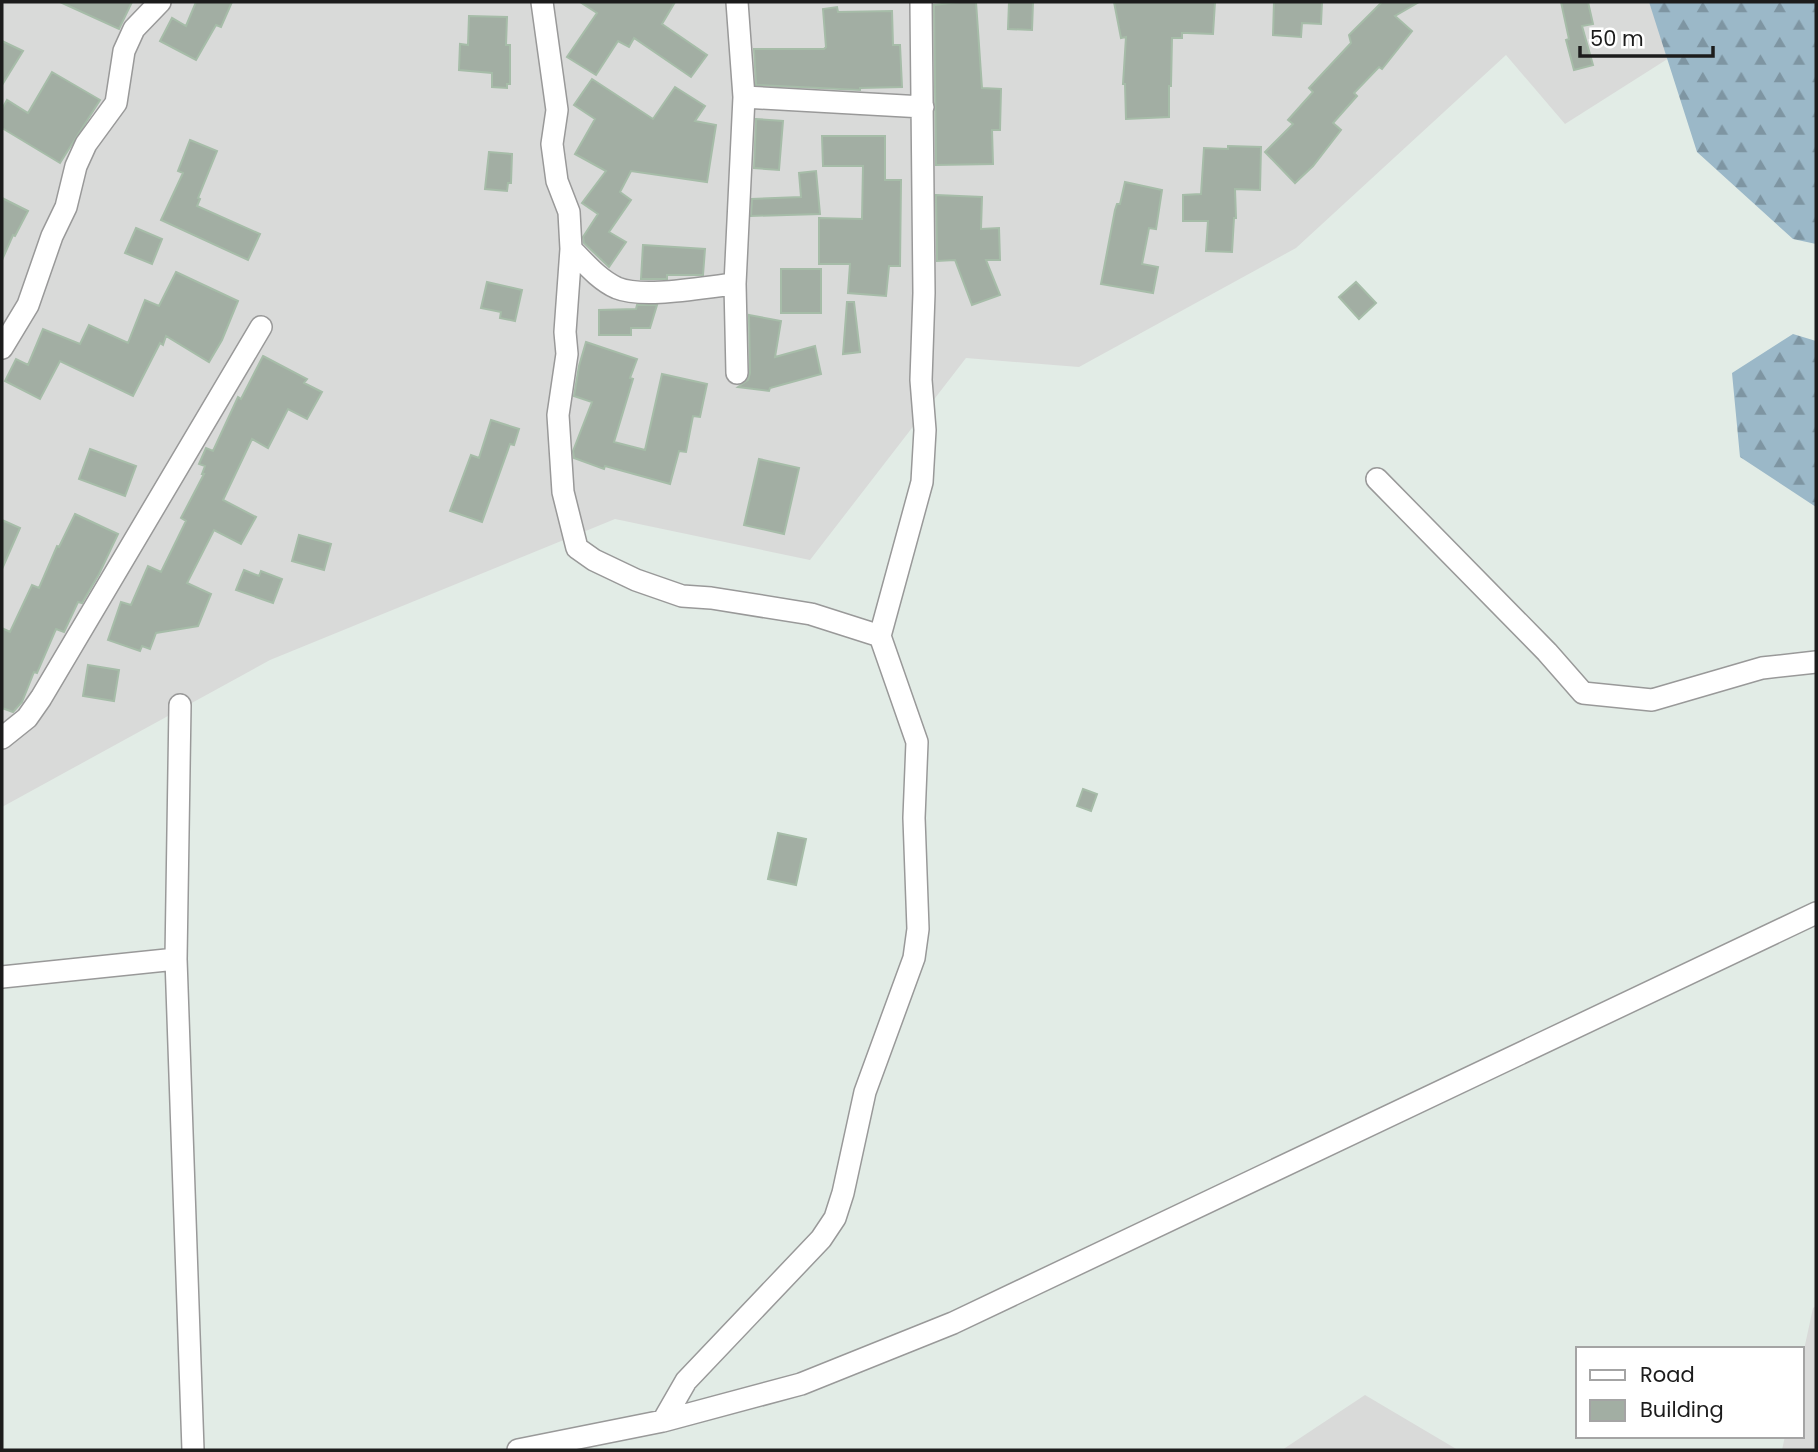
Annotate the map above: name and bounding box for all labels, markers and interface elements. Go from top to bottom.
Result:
scale bar [1580,14,1713,58]
text: 50 m [1590,24,1644,53]
legend [1576,1347,1804,1438]
text: Road [1640,1360,1695,1389]
text: Building [1640,1395,1724,1424]

